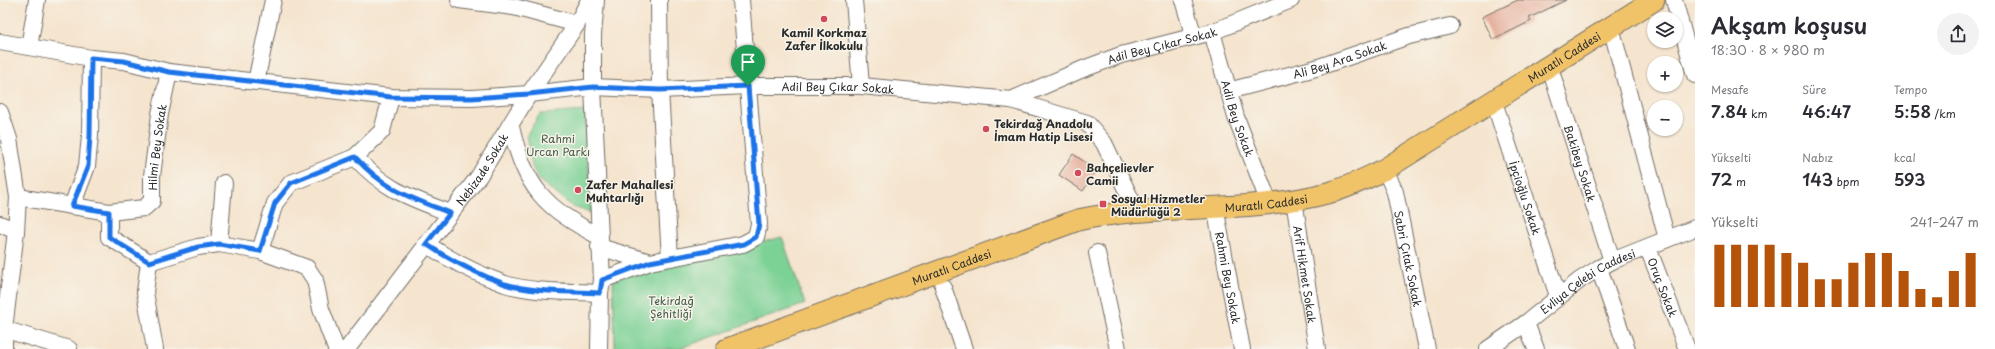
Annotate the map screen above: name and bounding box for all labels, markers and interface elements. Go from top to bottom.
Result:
text: Akşam koşusu [1711,8,1867,41]
map controls [1647,12,1683,136]
button: layers [1647,12,1683,48]
button: share [1937,13,1979,55]
marker: Kamil Korkmaz Zafer İlkokulu [819,14,829,24]
street label: Adil Bey Çıkar Sokak [1105,22,1220,68]
place label: Kamil Korkmaz Zafer İlkokulu [781,24,867,54]
street label: Muratlı Caddesi [1524,27,1604,86]
street label: Ali Bey Ara Sokak [1291,36,1389,82]
text: 18:30 · 8 × 980 m [1711,40,1825,59]
pin [731,45,765,86]
icon: arrive [737,51,759,73]
button: + [1647,56,1683,92]
street label: Adil Bey Çıkar Sokak [782,78,896,98]
street label: Adil Bey Sokak [1217,78,1259,160]
text: Mesafe [1711,81,1749,98]
text: Süre [1802,81,1827,98]
text: Tempo [1894,81,1927,98]
text: 7.84 [1711,98,1747,124]
text: 46:47 [1802,98,1851,124]
text: 5:58 [1894,98,1931,124]
button: − [1647,100,1683,136]
street label: Hilmi Bey Sokak [144,101,171,191]
text: km [1747,105,1767,122]
text: /km [1931,105,1956,122]
place label: Tekirdağ Anadolu İmam Hatip Lisesi [994,115,1093,145]
street label: Bakibey Sokak [1560,123,1601,204]
marker: Tekirdağ Anadolu İmam Hatip Lisesi [981,124,991,134]
street label: Nebizade Sokak [451,129,512,209]
park label: Rahmi Urcan Parkı [526,130,590,160]
text: Yükselti [1711,149,1751,166]
text: Nabız [1802,149,1833,166]
text: kcal [1894,149,1916,166]
place label: Bahçelievler Camii [1086,159,1154,189]
street label: İpçioğlu Sokak [1505,159,1546,238]
text: 72 [1711,166,1732,192]
text: 143 [1802,166,1833,192]
text: 593 [1894,166,1925,192]
marker: Bahçelievler Camii [1073,168,1083,178]
text: m [1732,173,1746,190]
text: bpm [1833,173,1859,190]
place label: Zafer Mahallesi Muhtarlığı [586,176,674,206]
marker: Zafer Mahallesi Muhtarlığı [573,185,583,195]
street label: Muratlı Caddesi [1224,189,1309,215]
place label: Sosyal Hizmetler Müdürlüğü 2 [1111,190,1206,220]
marker: Sosyal Hizmetler Müdürlüğü 2 [1098,199,1108,209]
street label: Sabri Çıtak Sokak [1390,209,1427,309]
text: Yükselti [1711,212,1759,231]
text: 241–247 m [1910,212,1979,231]
street label: Arif Hikmet Sokak [1290,224,1321,324]
street label: Rahmi Bey Sokak [1211,230,1246,326]
street label: Muratlı Caddesi [909,244,993,289]
street label: Evliya Çelebi Caddesi [1536,244,1638,318]
street label: Oruç Sokak [1644,255,1683,320]
park label: Tekirdağ Şehitliği [648,292,694,322]

